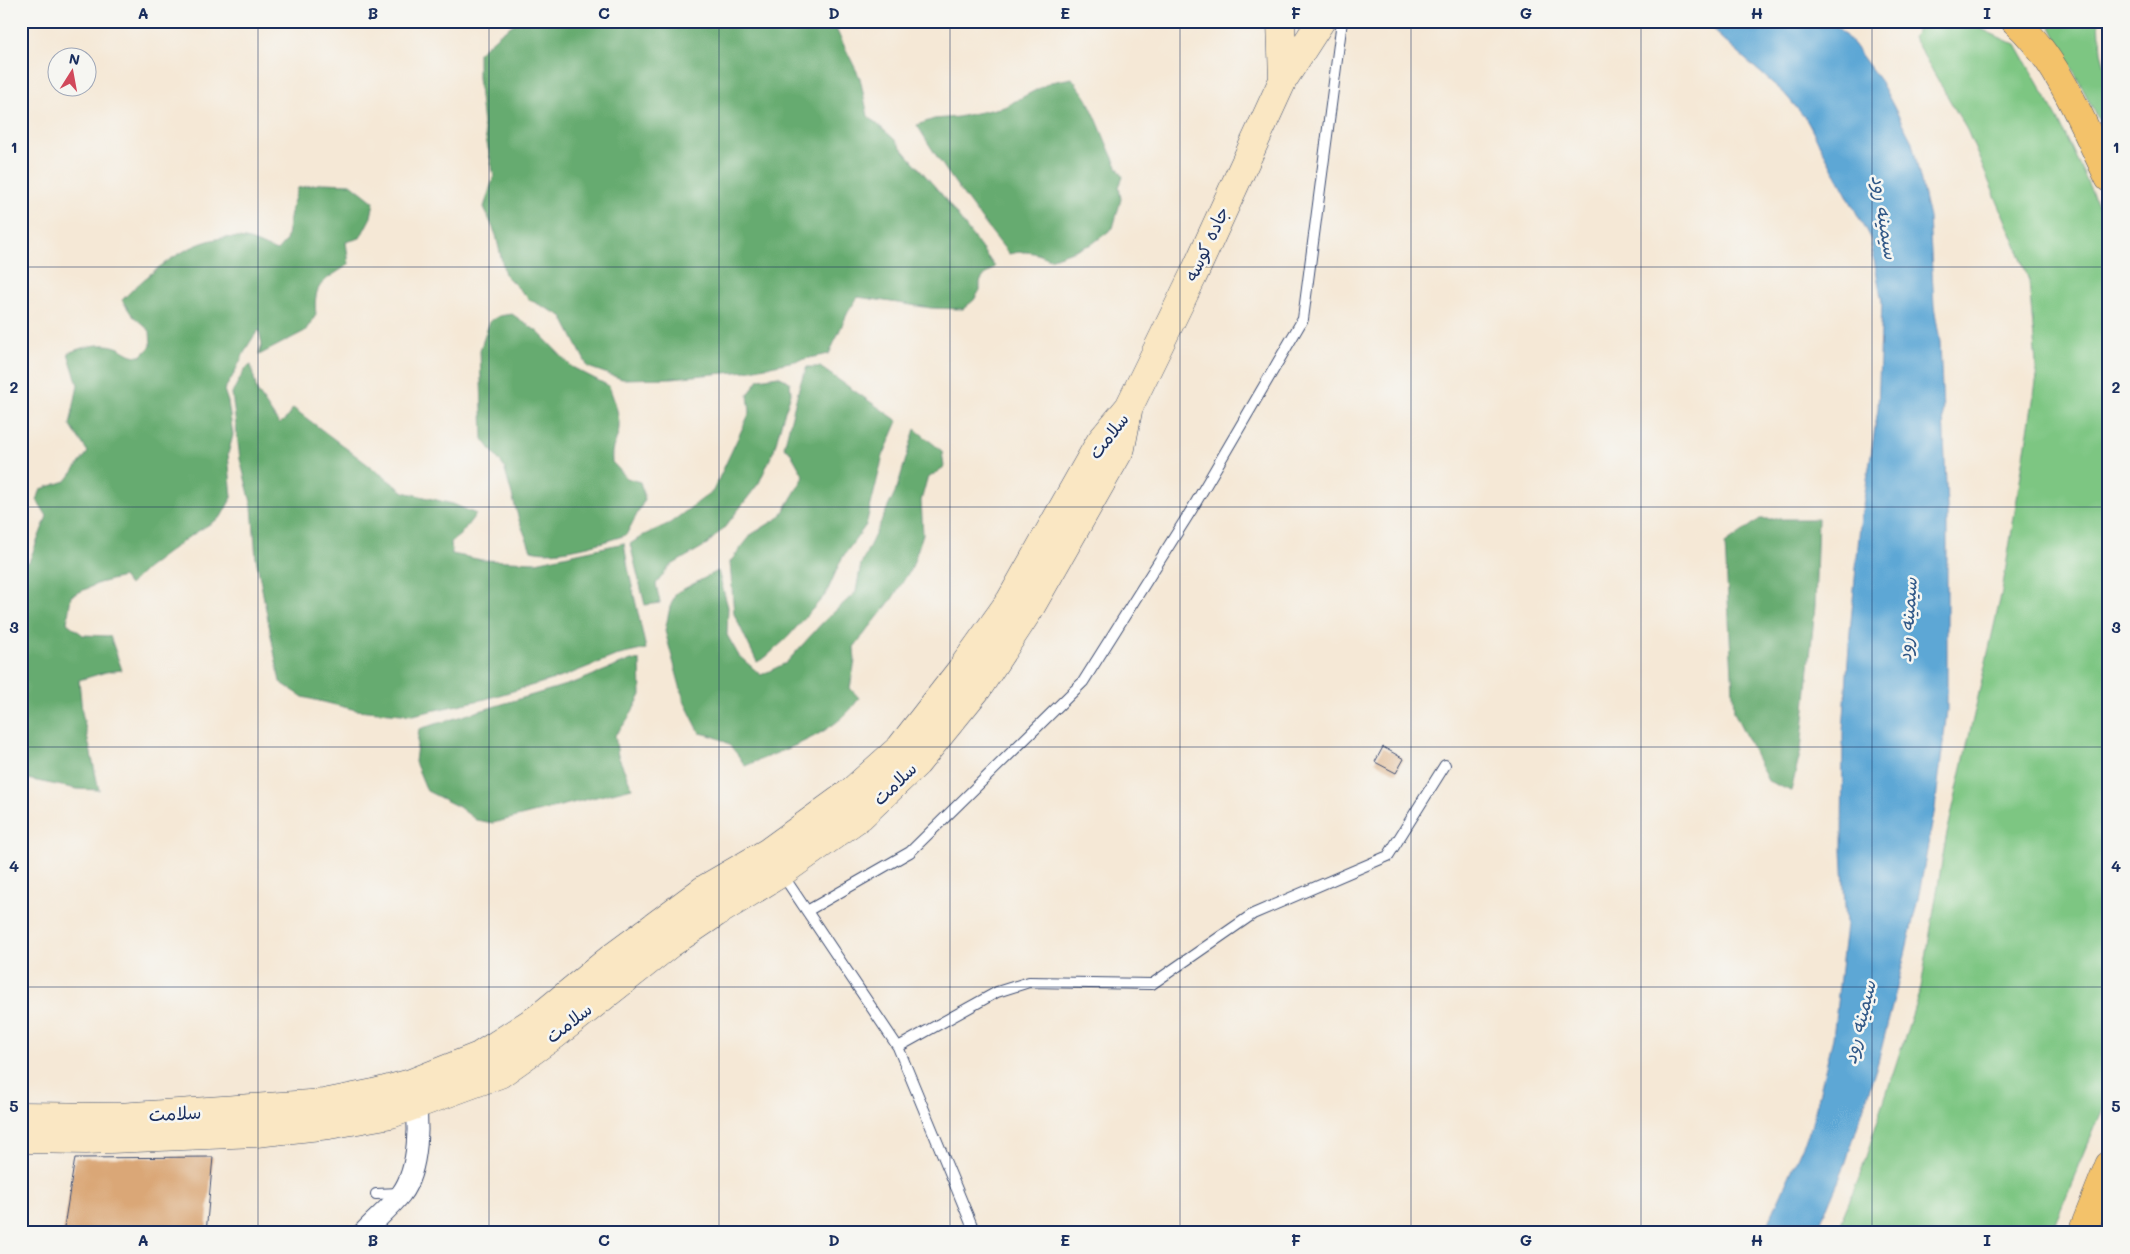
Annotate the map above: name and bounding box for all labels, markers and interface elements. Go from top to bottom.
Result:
text: A [137,2,149,23]
text: B [368,2,378,23]
text: C [598,2,610,23]
text: D [828,2,840,23]
text: E [1060,2,1070,23]
text: F [1291,2,1301,23]
text: G [1520,2,1532,23]
text: H [1751,2,1763,23]
text: I [1983,2,1991,23]
north arrow [48,48,98,98]
text: N [68,48,82,69]
text: 1 [10,136,18,157]
text: 1 [2112,136,2120,157]
water label: سیمینه رود [1867,173,1905,261]
street label: جاده کوسه [1178,202,1234,285]
text: 2 [10,376,19,397]
text: 2 [2112,376,2121,397]
street label: سلامت [1083,407,1134,463]
water label: سیمینه رود [1891,576,1922,663]
text: 3 [9,616,19,637]
text: 3 [2111,616,2121,637]
street label: سلامت [867,756,922,810]
text: 4 [9,855,19,876]
text: 4 [2111,855,2121,876]
water label: سیمینه رود [1836,977,1881,1066]
street label: سلامت [540,997,596,1048]
text: 5 [9,1095,19,1116]
text: 5 [2111,1095,2121,1116]
street label: سلامت [148,1100,202,1126]
text: A [137,1229,149,1250]
text: B [368,1229,378,1250]
text: C [598,1229,610,1250]
text: D [828,1229,840,1250]
text: E [1060,1229,1070,1250]
text: F [1291,1229,1301,1250]
text: G [1520,1229,1532,1250]
text: H [1751,1229,1763,1250]
text: I [1983,1229,1991,1250]

